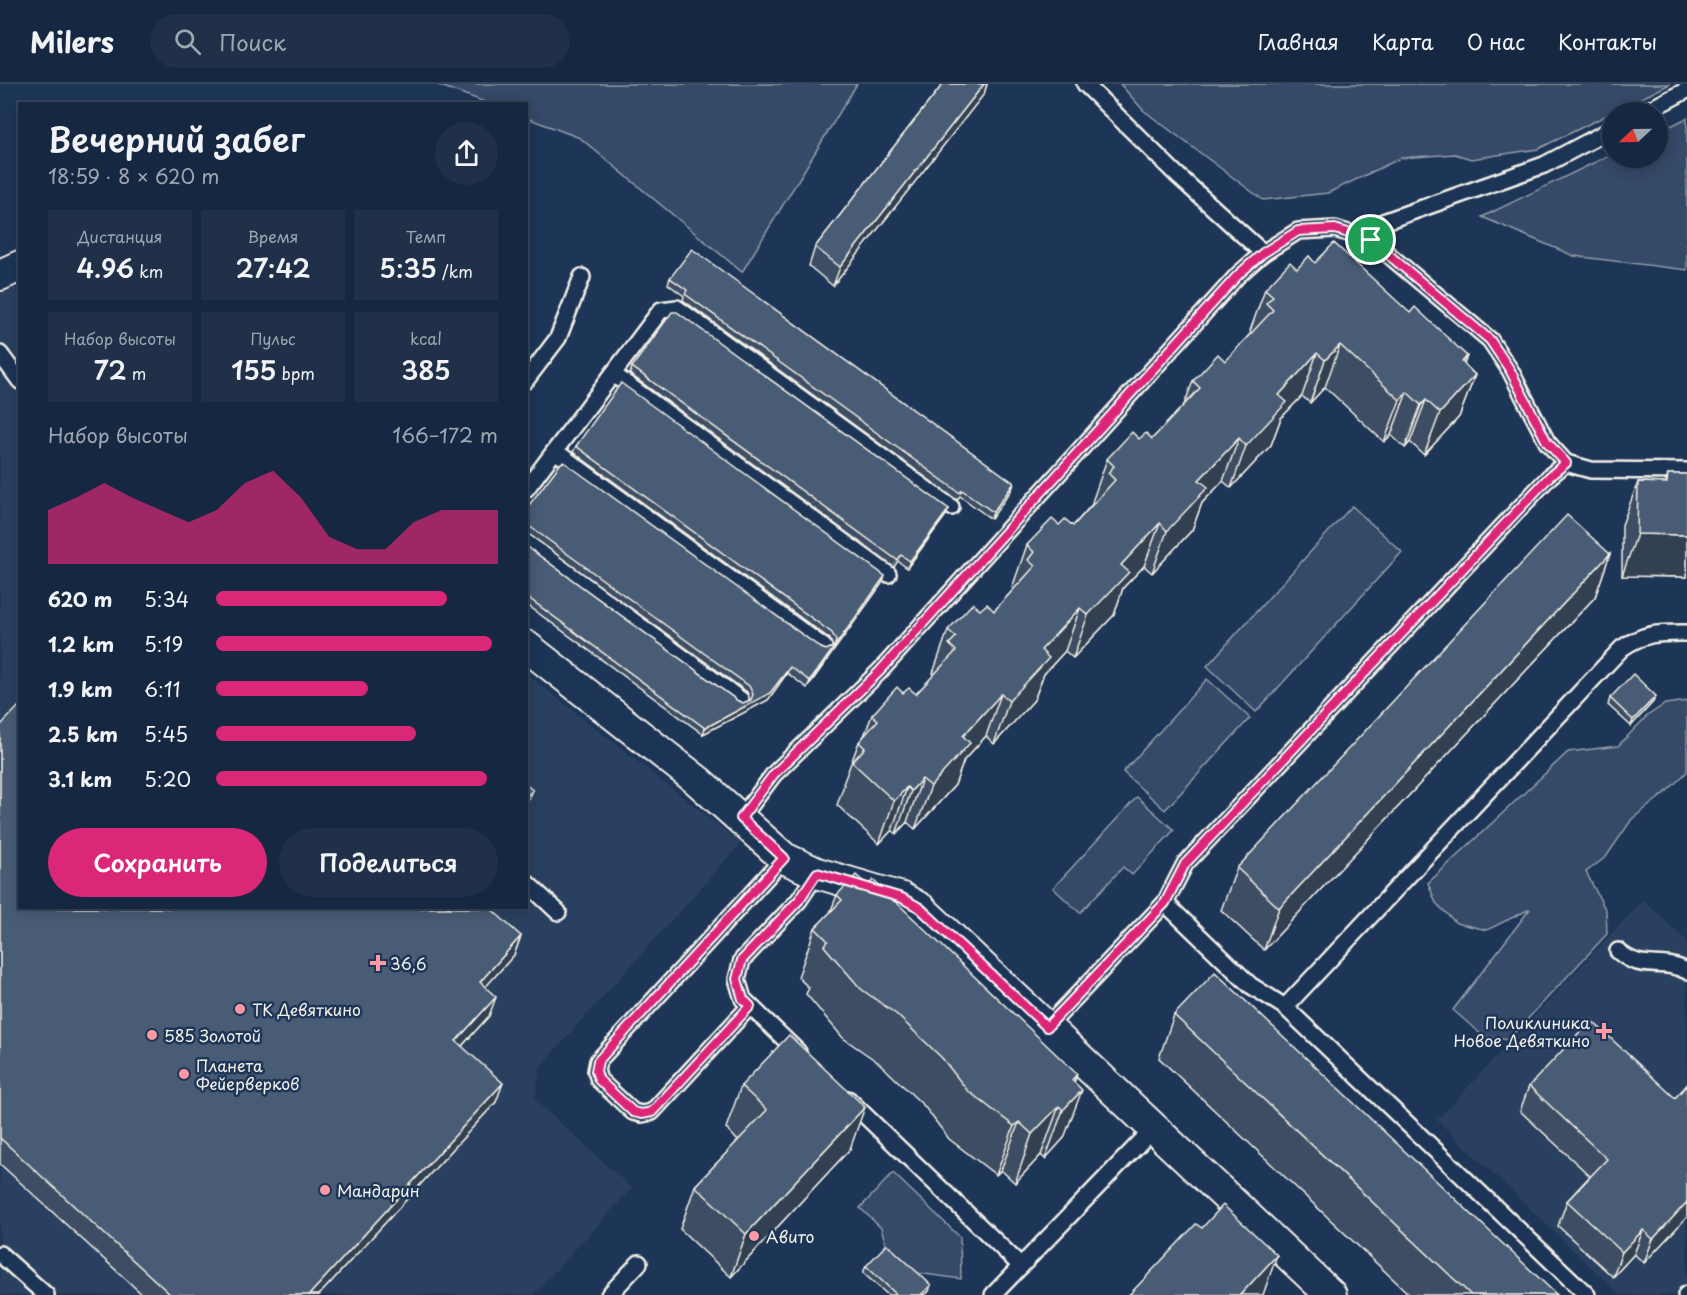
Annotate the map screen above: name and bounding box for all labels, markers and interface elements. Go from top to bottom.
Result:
search box [150,14,570,68]
text: Milers [30,20,114,63]
icon: search [171,25,204,58]
text: Поиск [219,25,286,58]
text: Главная [1258,25,1339,57]
text: Карта [1372,25,1434,57]
text: О нас [1467,25,1525,57]
text: Контакты [1558,25,1657,57]
north arrow [1602,102,1668,168]
map controls [1602,102,1668,168]
text: Вечерний забег [48,113,305,163]
button: share [435,122,498,185]
text: 18:59 · 8 × 620 m [48,161,220,191]
pin [1345,214,1396,265]
icon: arrive [1354,223,1387,256]
text: Дистанция [78,224,162,248]
text: Время [247,224,299,248]
text: Темп [406,224,446,248]
text: 4.96 [77,248,134,287]
text: 27:42 [236,248,310,287]
text: 5:35 [379,248,437,287]
text: km [134,259,163,283]
text: /km [437,259,473,283]
text: Набор высоты [64,326,176,350]
text: Пульс [250,326,296,350]
text: kcal [410,326,442,350]
text: 72 [94,350,127,389]
text: 155 [231,350,276,389]
text: 385 [401,350,451,389]
text: m [127,361,146,385]
text: bpm [276,361,315,385]
text: Набор высоты [48,420,188,450]
text: 166–172 m [392,420,498,450]
text: 620 m [48,584,112,614]
text: 5:34 [144,584,189,614]
text: 1.2 km [48,629,114,659]
text: 5:19 [144,629,183,659]
text: 1.9 km [48,674,113,704]
text: 6:11 [144,674,180,704]
text: 2.5 km [48,719,118,749]
text: 5:45 [144,719,188,749]
text: 3.1 km [48,764,112,794]
text: 5:20 [144,764,191,794]
button: Сохранить [48,828,267,897]
button: Поделиться [279,828,498,897]
place label: 36,6 [390,951,427,975]
marker: 36,6 [371,956,385,970]
place label: ТК Девяткино [252,997,361,1021]
marker: ТК Девяткино [233,1002,247,1016]
place label: Поликлиника Новое Девяткино [1454,1010,1590,1052]
marker: Поликлиника Новое Девяткино [1595,1022,1613,1040]
place label: 585 Золотой [164,1023,261,1047]
marker: 585 Золотой [145,1028,159,1042]
place label: Планета Фейерверков [196,1053,299,1095]
marker: Планета Фейерверков [177,1067,191,1081]
place label: Мандарин [337,1178,420,1202]
marker: Мандарин [318,1183,332,1197]
place label: Авито [766,1224,814,1248]
marker: Авито [747,1229,761,1243]

